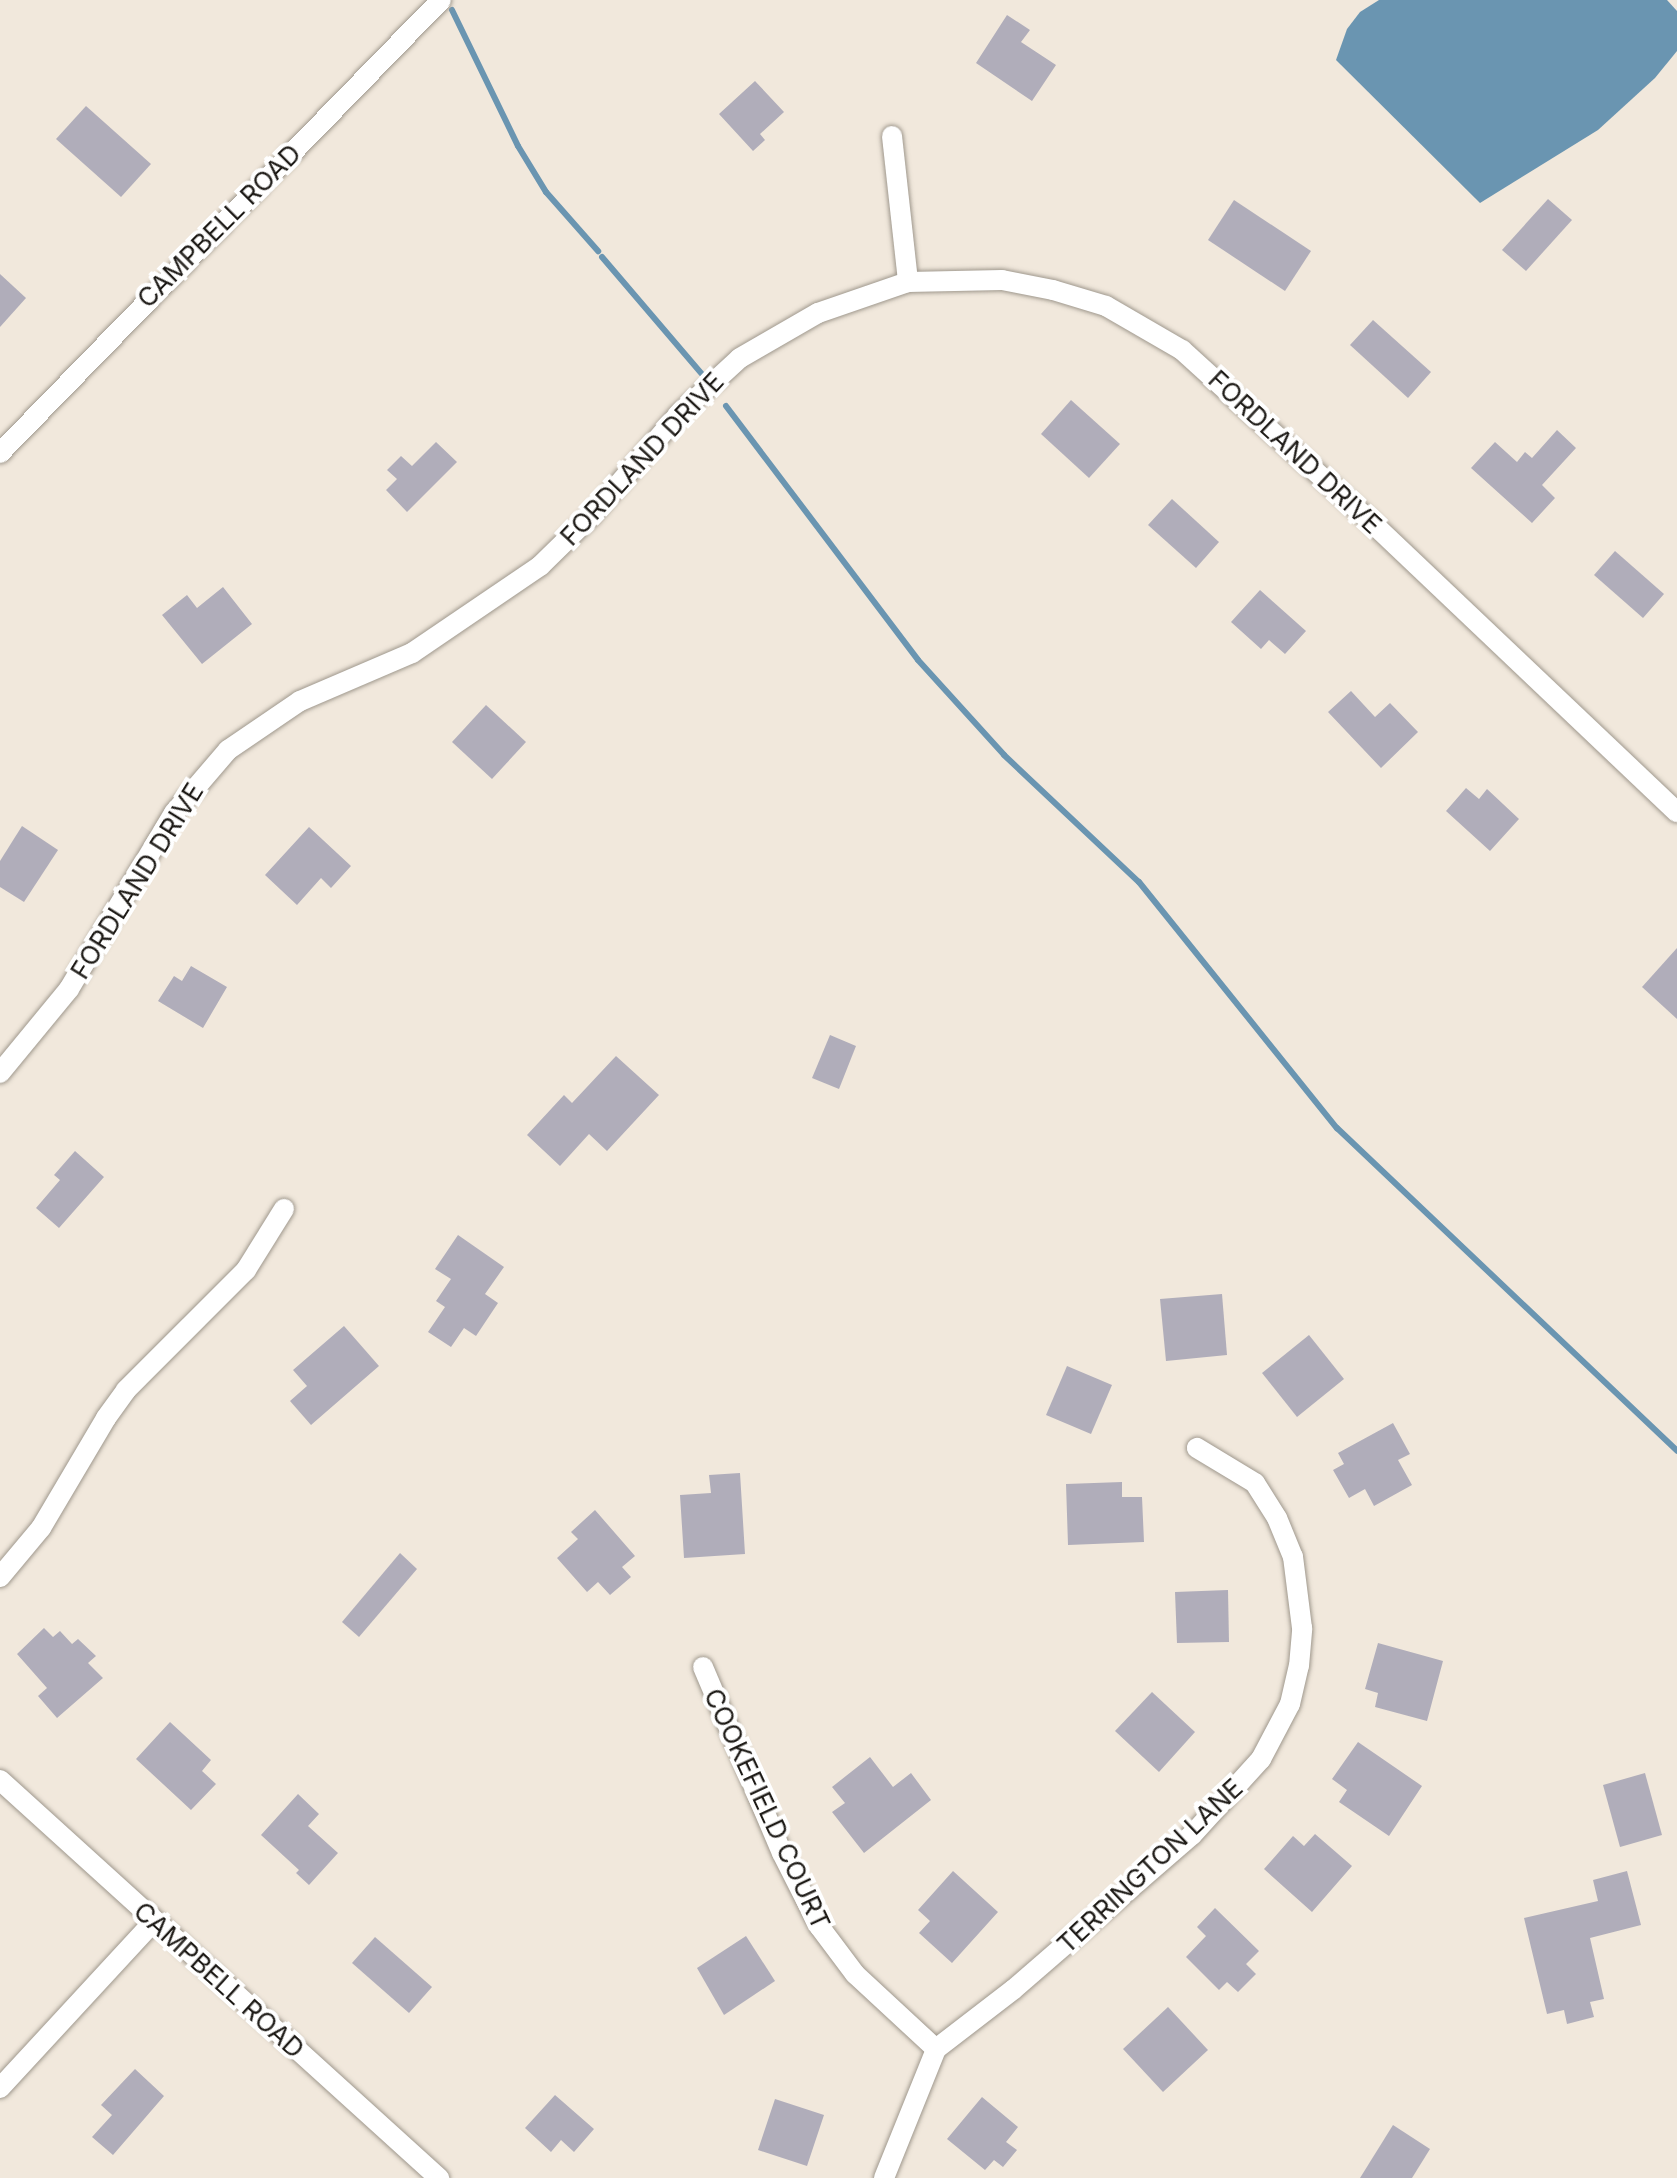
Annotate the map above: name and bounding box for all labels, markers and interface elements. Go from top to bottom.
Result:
street label: CAMPBELL ROAD [131,138,307,314]
street label: FORDLAND DRIVE [1202,364,1388,540]
street label: FORDLAND DRIVE [554,366,730,552]
street label: FORDLAND DRIVE [64,777,210,985]
street label: COOKEFIELD COURT [697,1684,837,1934]
street label: TERRINGTON LANE [1051,1772,1249,1960]
street label: CAMPBELL ROAD [127,1895,311,2065]

